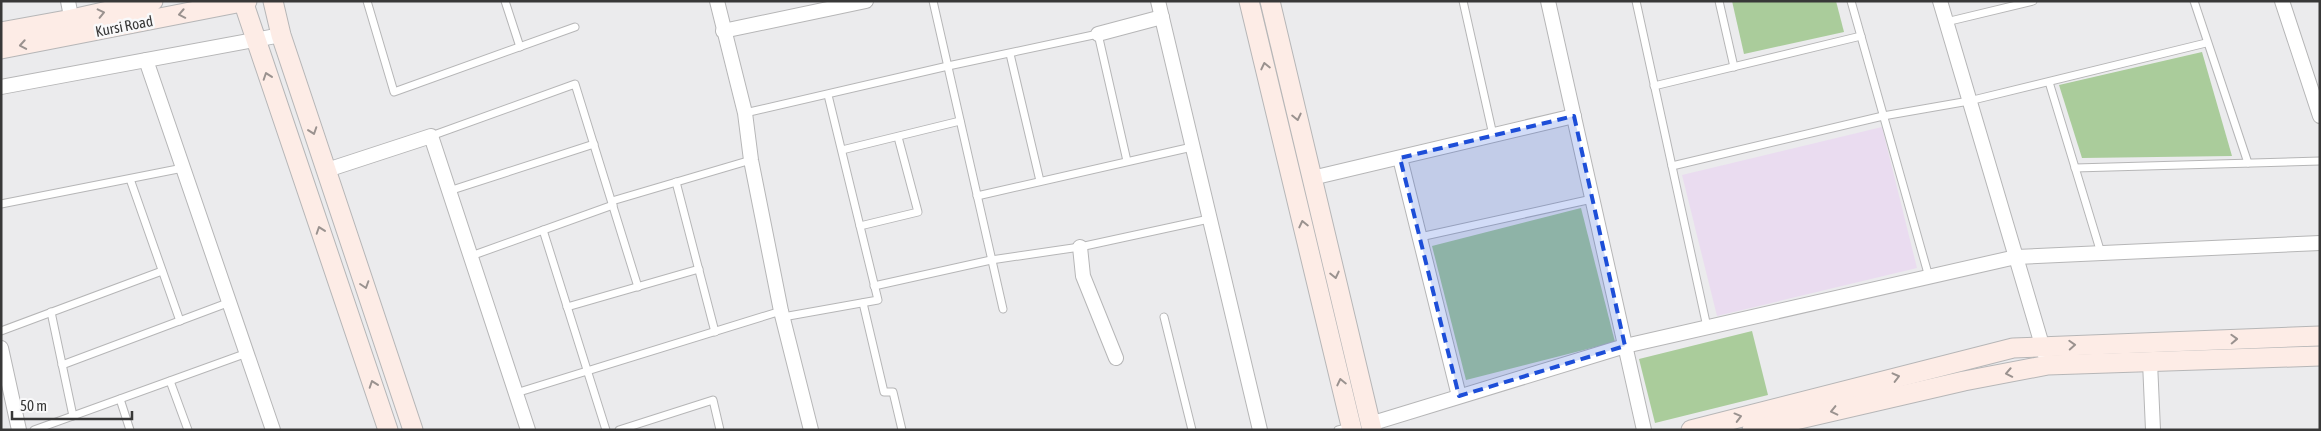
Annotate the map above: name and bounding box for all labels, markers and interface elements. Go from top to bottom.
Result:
one-way arrow [96,8,105,19]
one-way arrow [178,9,187,19]
street label: Kursi Road [94,12,154,40]
one-way arrow [18,39,27,49]
one-way arrow [1260,62,1271,71]
one-way arrow [263,72,273,81]
one-way arrow [1291,112,1302,121]
one-way arrow [308,126,318,135]
one-way arrow [1298,220,1309,229]
one-way arrow [316,226,326,235]
one-way arrow [1329,270,1340,279]
one-way arrow [359,281,369,289]
one-way arrow [2231,334,2239,344]
one-way arrow [2068,340,2076,351]
one-way arrow [2005,367,2014,377]
one-way arrow [1891,372,1900,383]
one-way arrow [1336,378,1347,387]
one-way arrow [368,380,378,388]
scale bar [12,388,132,420]
text: 50 m [20,397,47,414]
one-way arrow [1829,405,1838,416]
one-way arrow [1734,412,1743,423]

